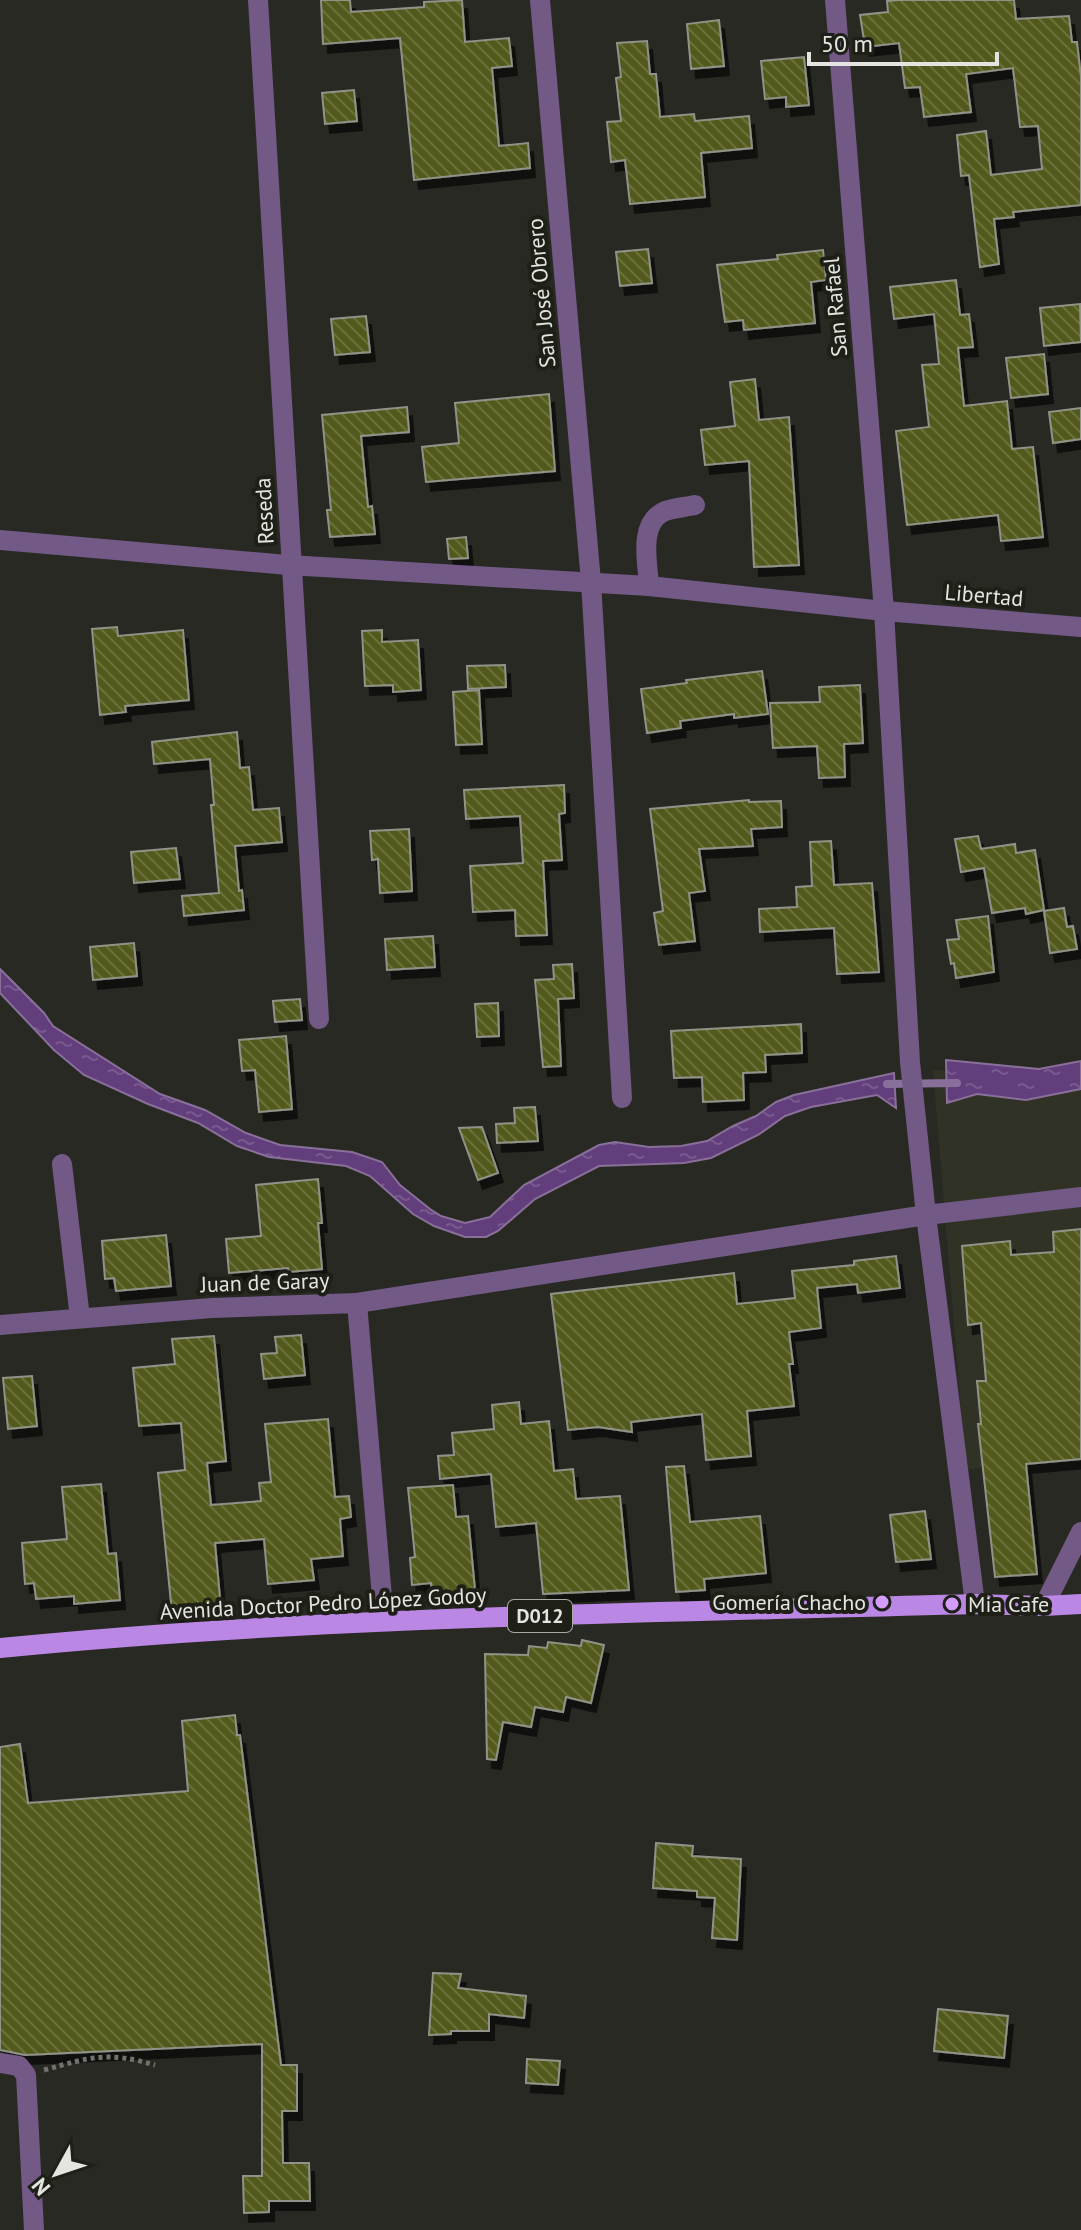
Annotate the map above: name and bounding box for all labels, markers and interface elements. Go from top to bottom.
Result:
scale bar [809,16,997,66]
text: 50 m [821,28,873,59]
street label: San José Obrero [521,217,561,369]
street label: San Rafael [817,255,853,358]
street label: Reseda [248,477,280,545]
street label: Libertad [944,578,1024,612]
street label: Juan de Garay [199,1266,331,1298]
street label: Avenida Doctor Pedro López Godoy [159,1580,488,1626]
place label: Gomería Chacho [712,1588,866,1616]
place label: Mia Cafe [968,1590,1049,1618]
marker: Gomería Chacho [873,1593,891,1611]
marker: Mia Cafe [943,1595,961,1613]
road number: D012 [508,1600,572,1632]
north arrow [16,2134,96,2214]
text: N [25,2172,56,2201]

